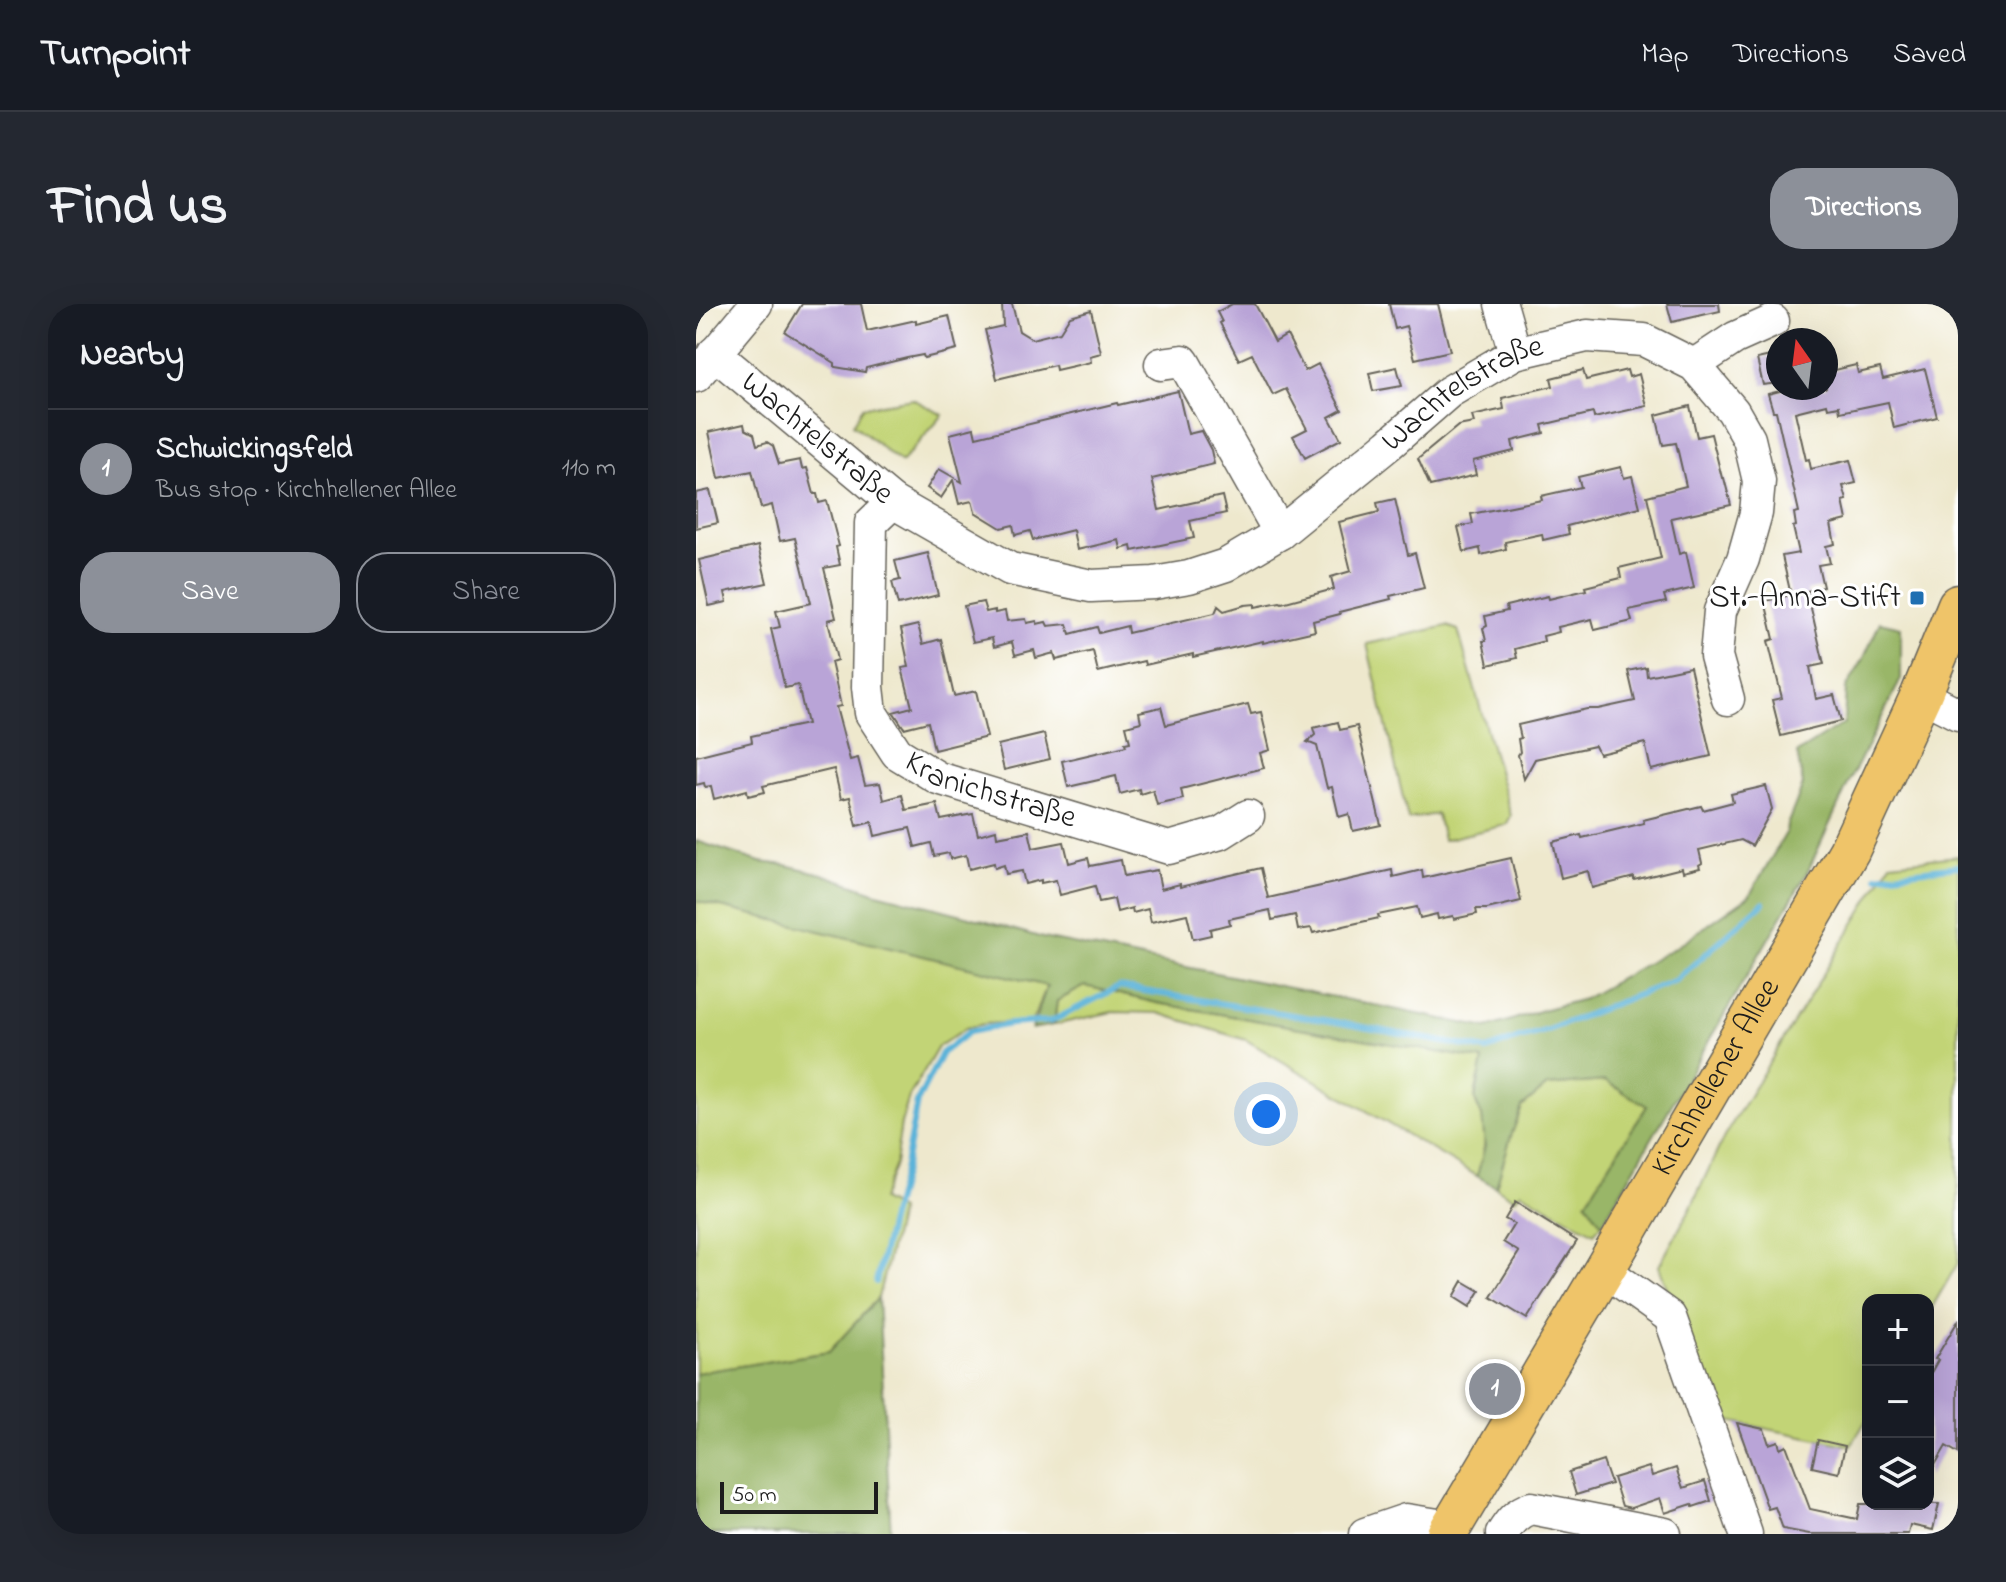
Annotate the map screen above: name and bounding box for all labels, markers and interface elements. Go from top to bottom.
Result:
text: Turnpoint [40,27,190,83]
text: Map [1641,35,1689,76]
text: Directions [1733,35,1849,76]
text: Saved [1893,35,1966,76]
text: Find us [48,168,228,249]
button: Directions [1770,168,1958,249]
street label: Wachtelstraße [1371,324,1548,464]
north arrow [1766,328,1838,400]
text: Nearby [80,331,184,381]
street label: Wachtelstraße [730,361,905,517]
text: Schwickingsfeld [156,428,353,472]
text: 1 [102,450,110,488]
text: 110 m [562,450,616,488]
text: Bus stop · Kirchhellener Allee [156,472,457,510]
button: Save [80,552,340,633]
button: Share [356,552,616,633]
place label: St.-Anna-Stift [1709,575,1901,622]
marker: St.-Anna-Stift [1908,589,1926,607]
street label: Kranichstraße [895,739,1082,842]
street label: Kirchhellener Allee [1640,969,1793,1186]
your location [1246,1094,1286,1134]
map controls [1862,1294,1934,1510]
button: + [1862,1294,1934,1366]
pin: 1 [1469,1359,1521,1419]
button: − [1862,1366,1934,1438]
button: layers [1862,1438,1934,1510]
scale bar [720,1478,878,1514]
text: 50 m [732,1480,777,1512]

